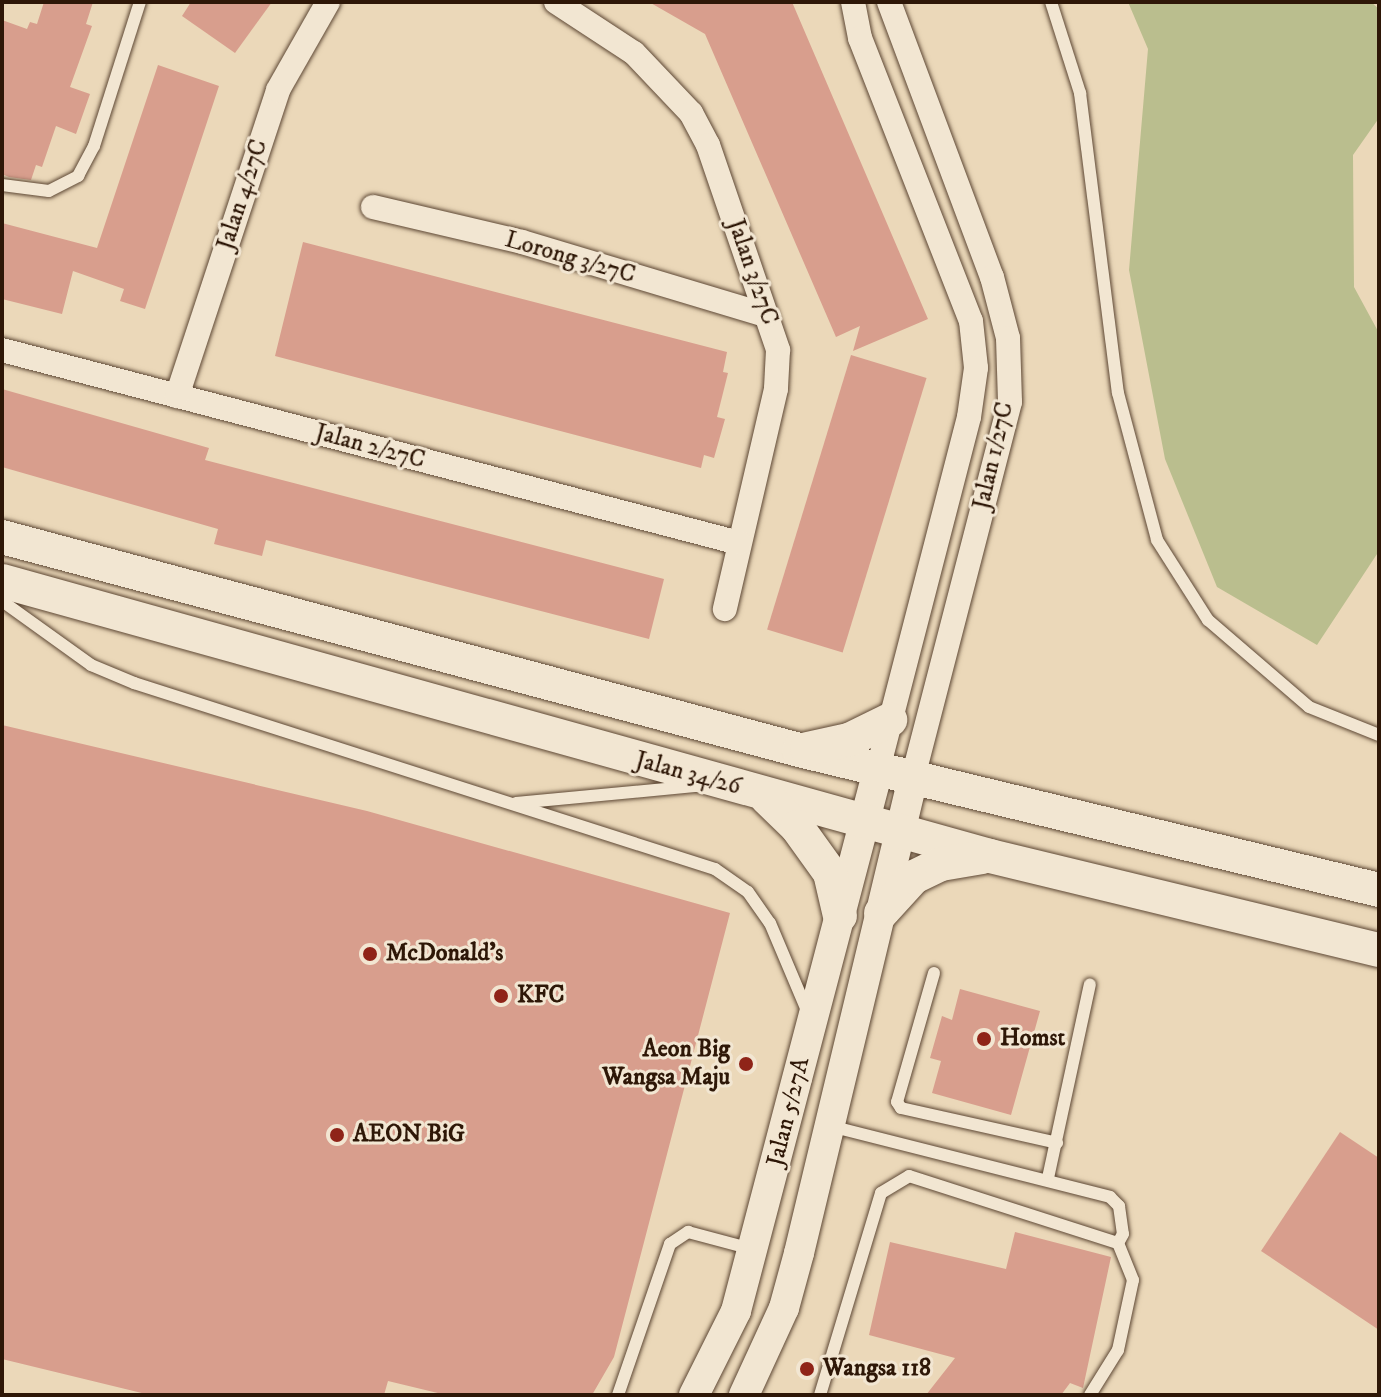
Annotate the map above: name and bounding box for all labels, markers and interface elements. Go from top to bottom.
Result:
street label: Jalan 4/27C [212,136,274,254]
street label: Jalan 3/27C [721,215,783,329]
street label: Lorong 3/27C [502,226,638,290]
street label: Jalan 1/27C [968,399,1020,513]
street label: Jalan 2/27C [312,419,428,475]
street label: Jalan 34/26 [632,746,744,802]
place label: McDonald's [386,940,503,968]
marker: McDonald's [361,945,379,963]
place label: KFC [517,982,565,1010]
marker: KFC [492,987,510,1005]
place label: Homst [1000,1025,1065,1053]
marker: Homst [975,1030,993,1048]
place label: Aeon Big Wangsa Maju [602,1036,730,1092]
street label: Jalan 5/27A [762,1054,816,1170]
marker: Aeon Big Wangsa Maju [737,1055,755,1073]
place label: AEON BiG [353,1121,465,1149]
marker: AEON BiG [328,1126,346,1144]
place label: Wangsa 118 [823,1355,931,1383]
marker: Wangsa 118 [798,1360,816,1378]

